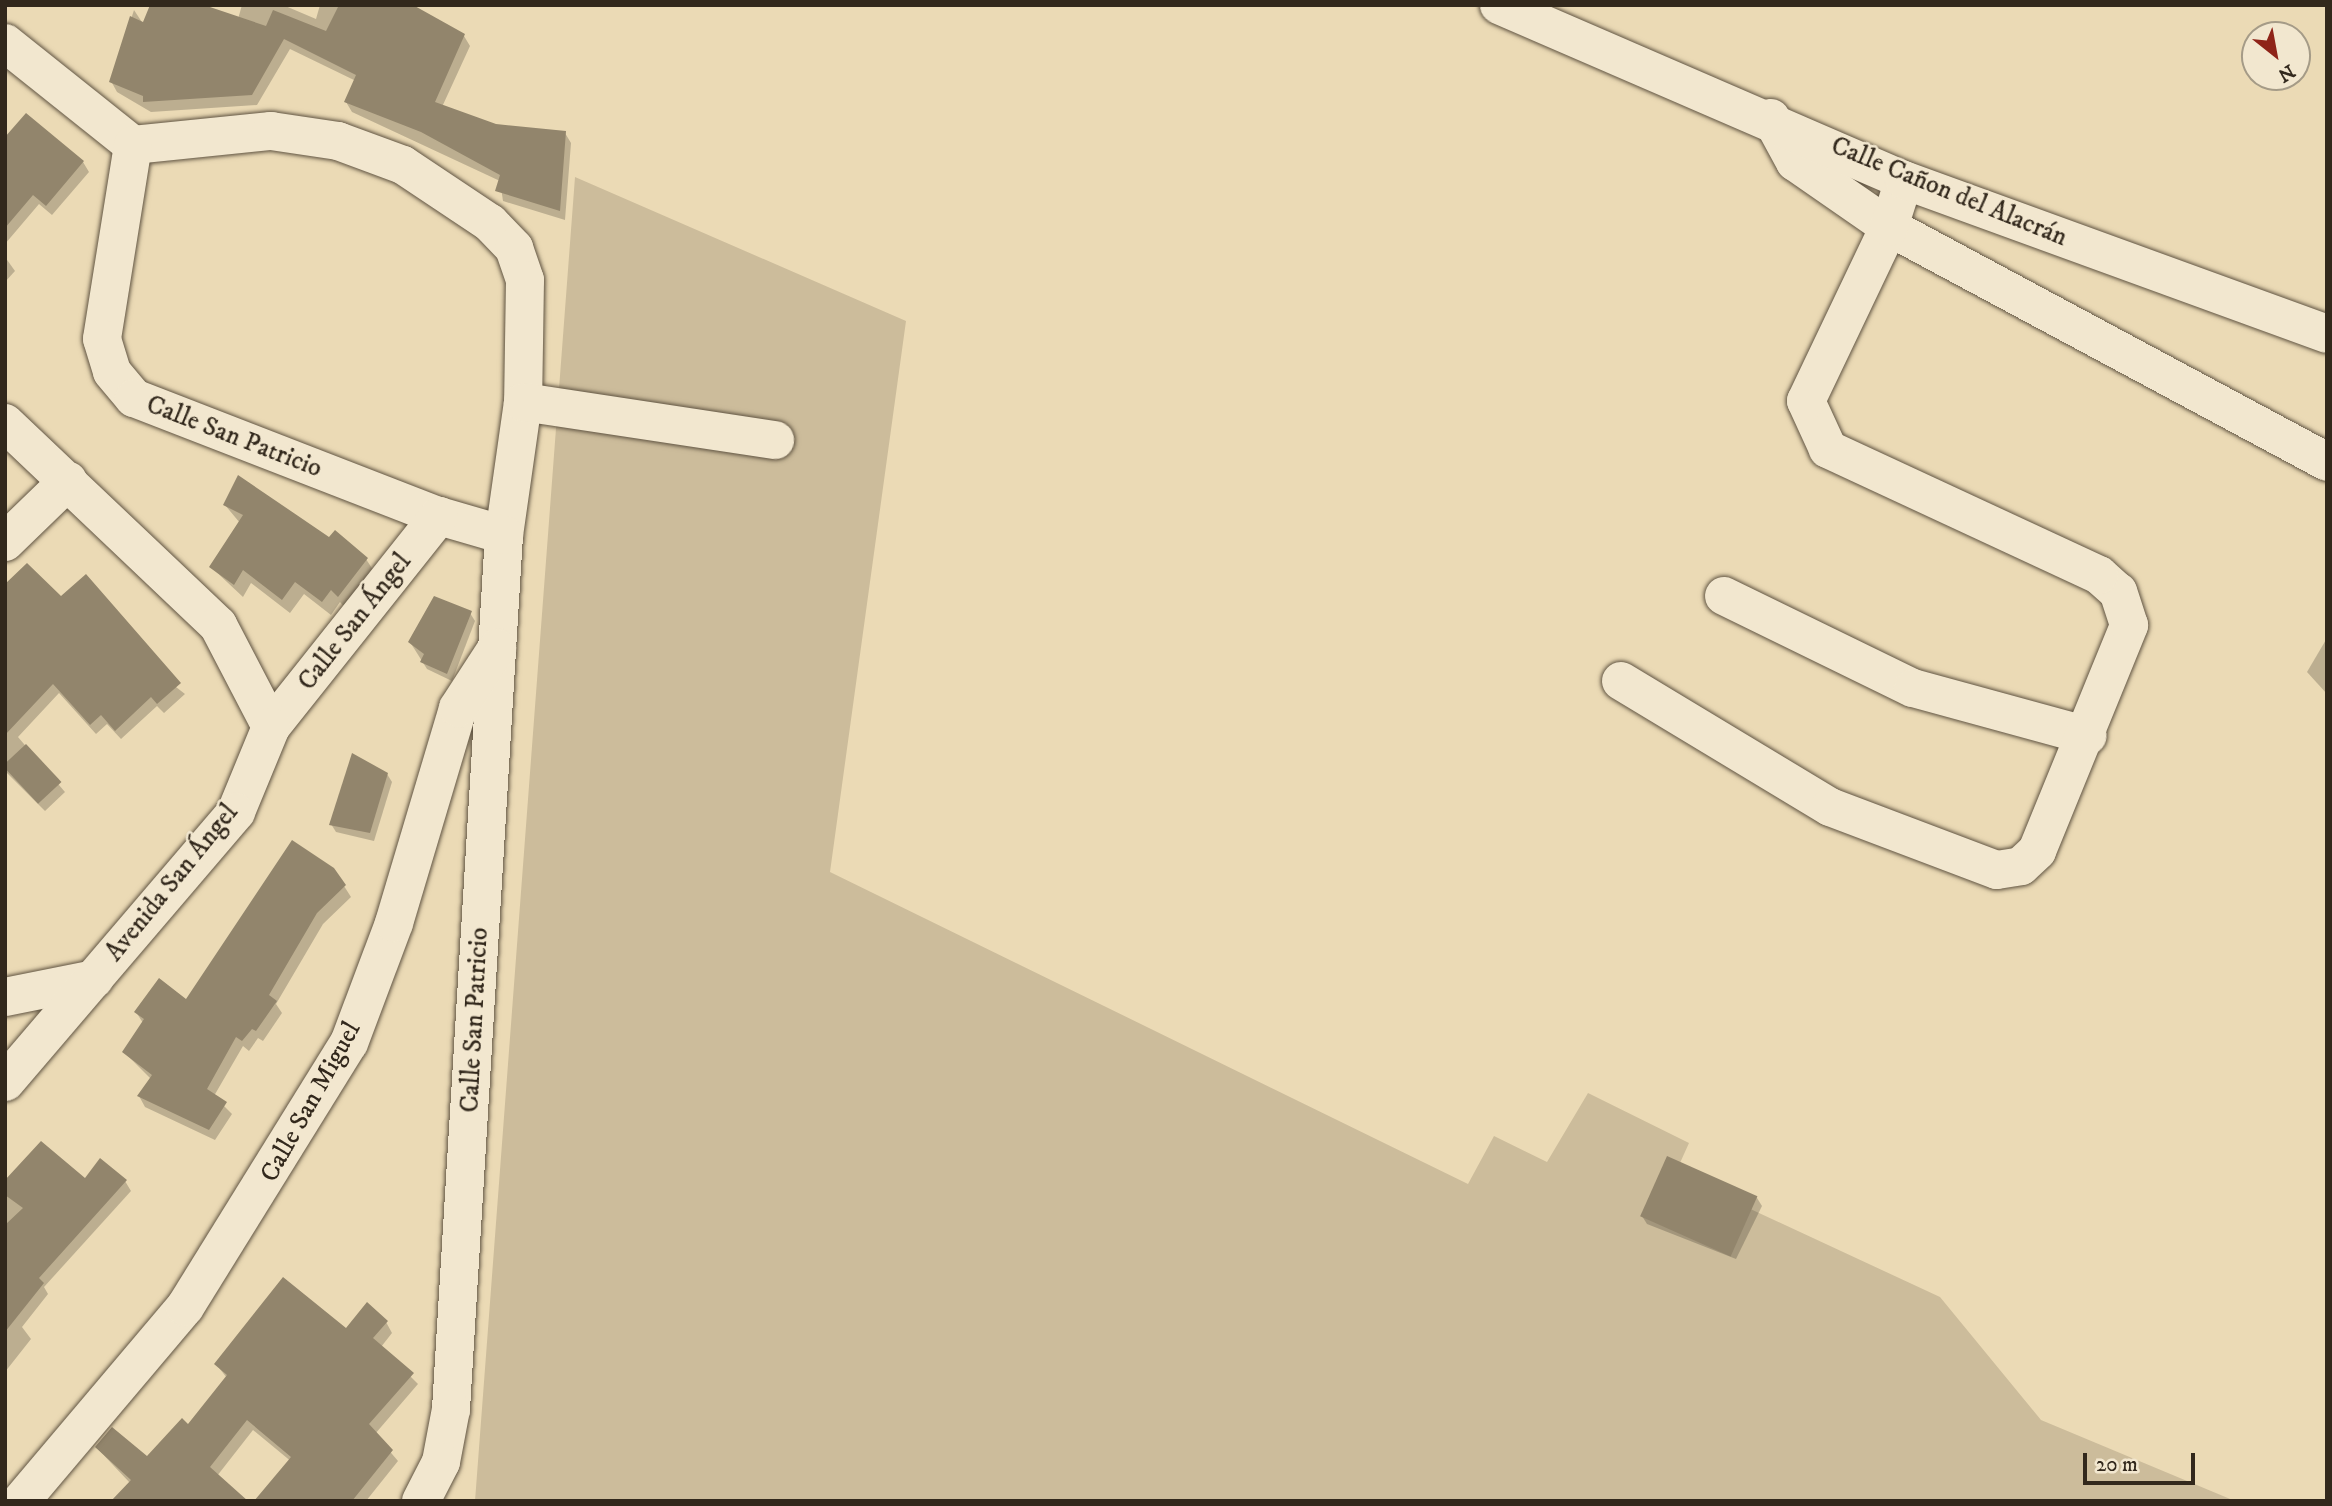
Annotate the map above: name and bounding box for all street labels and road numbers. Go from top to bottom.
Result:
street label: Calle Cañon del Alacrán [1826,130,2072,254]
street label: Calle San Patricio [142,389,326,485]
street label: Calle San Ángel [292,547,418,697]
street label: Avenida San Ángel [99,798,245,968]
street label: Calle San Patricio [455,927,495,1113]
street label: Calle San Miguel [254,1016,368,1188]

